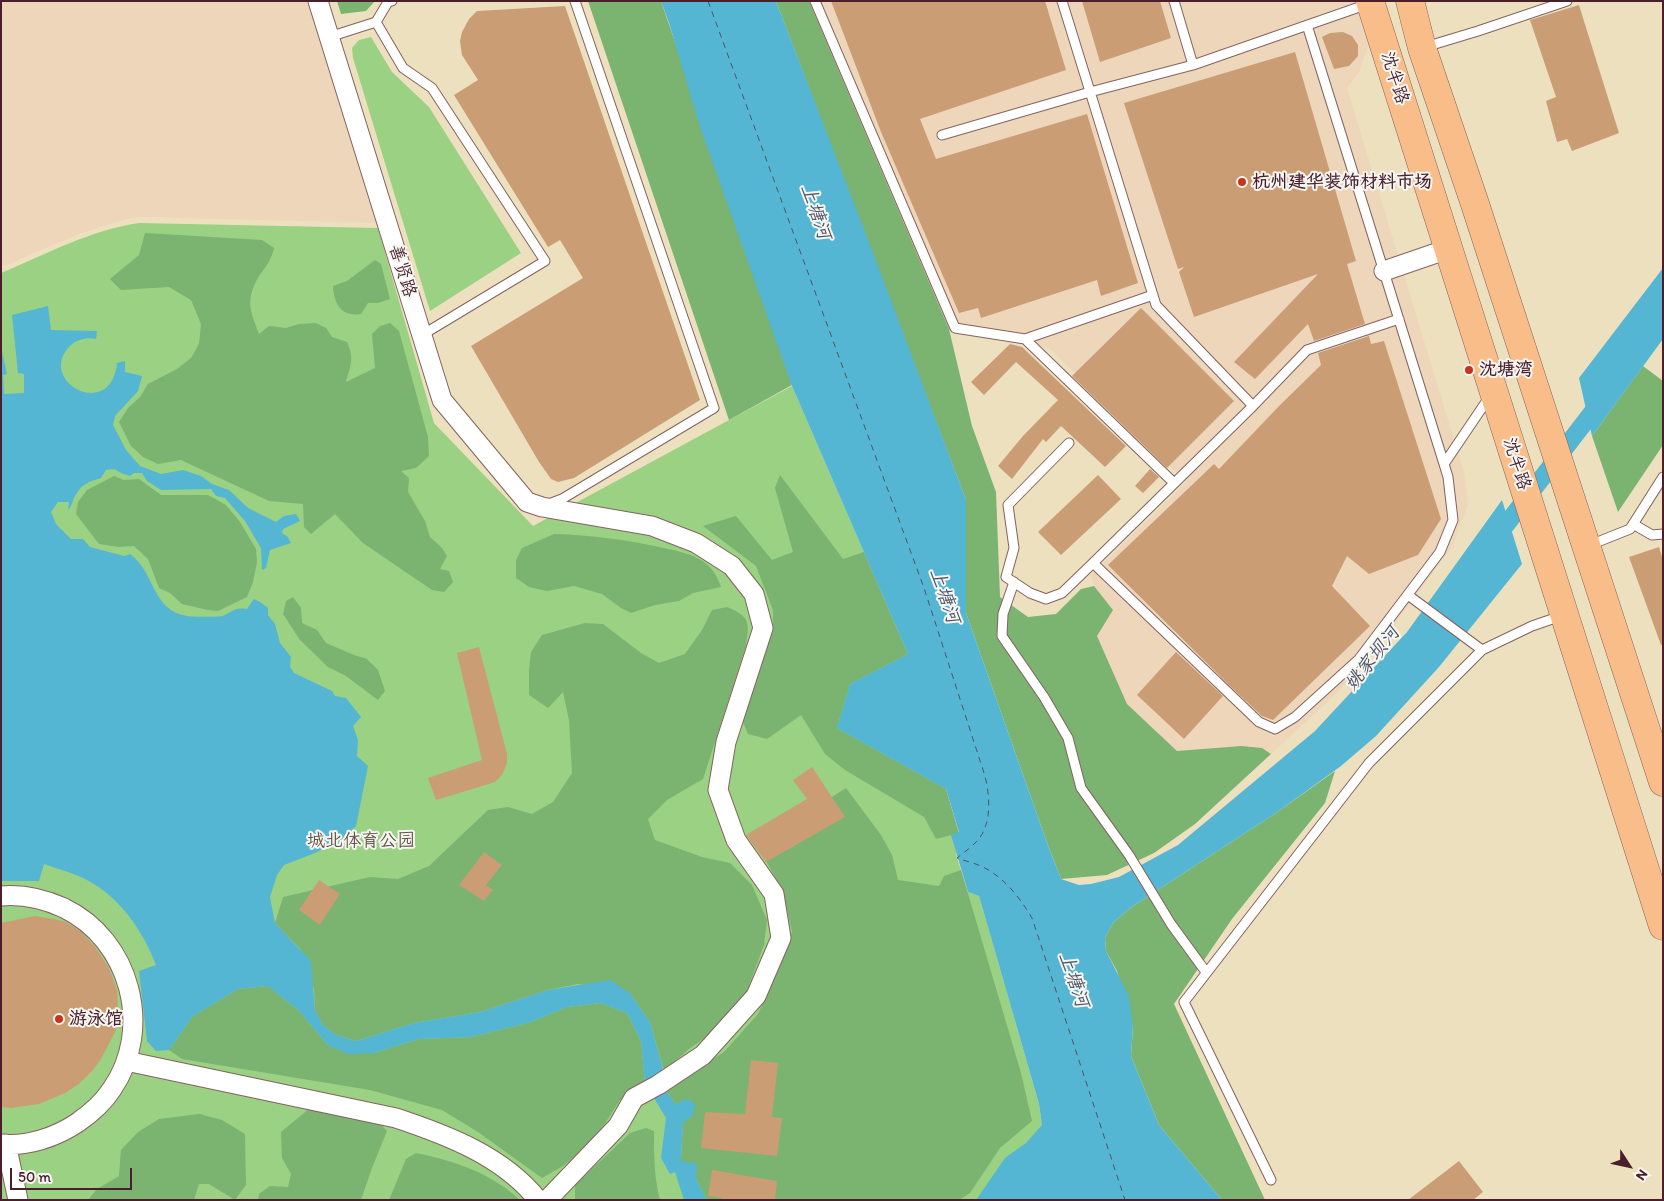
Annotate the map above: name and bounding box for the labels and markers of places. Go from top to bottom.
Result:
place label: 杭州建华装饰材料市场 [1252,171,1432,193]
marker: 杭州建华装饰材料市场 [1236,176,1248,188]
place label: 沈塘湾 [1479,359,1533,381]
marker: 沈塘湾 [1463,364,1475,376]
place label: 游泳馆 [69,1008,123,1030]
marker: 游泳馆 [53,1013,65,1025]

